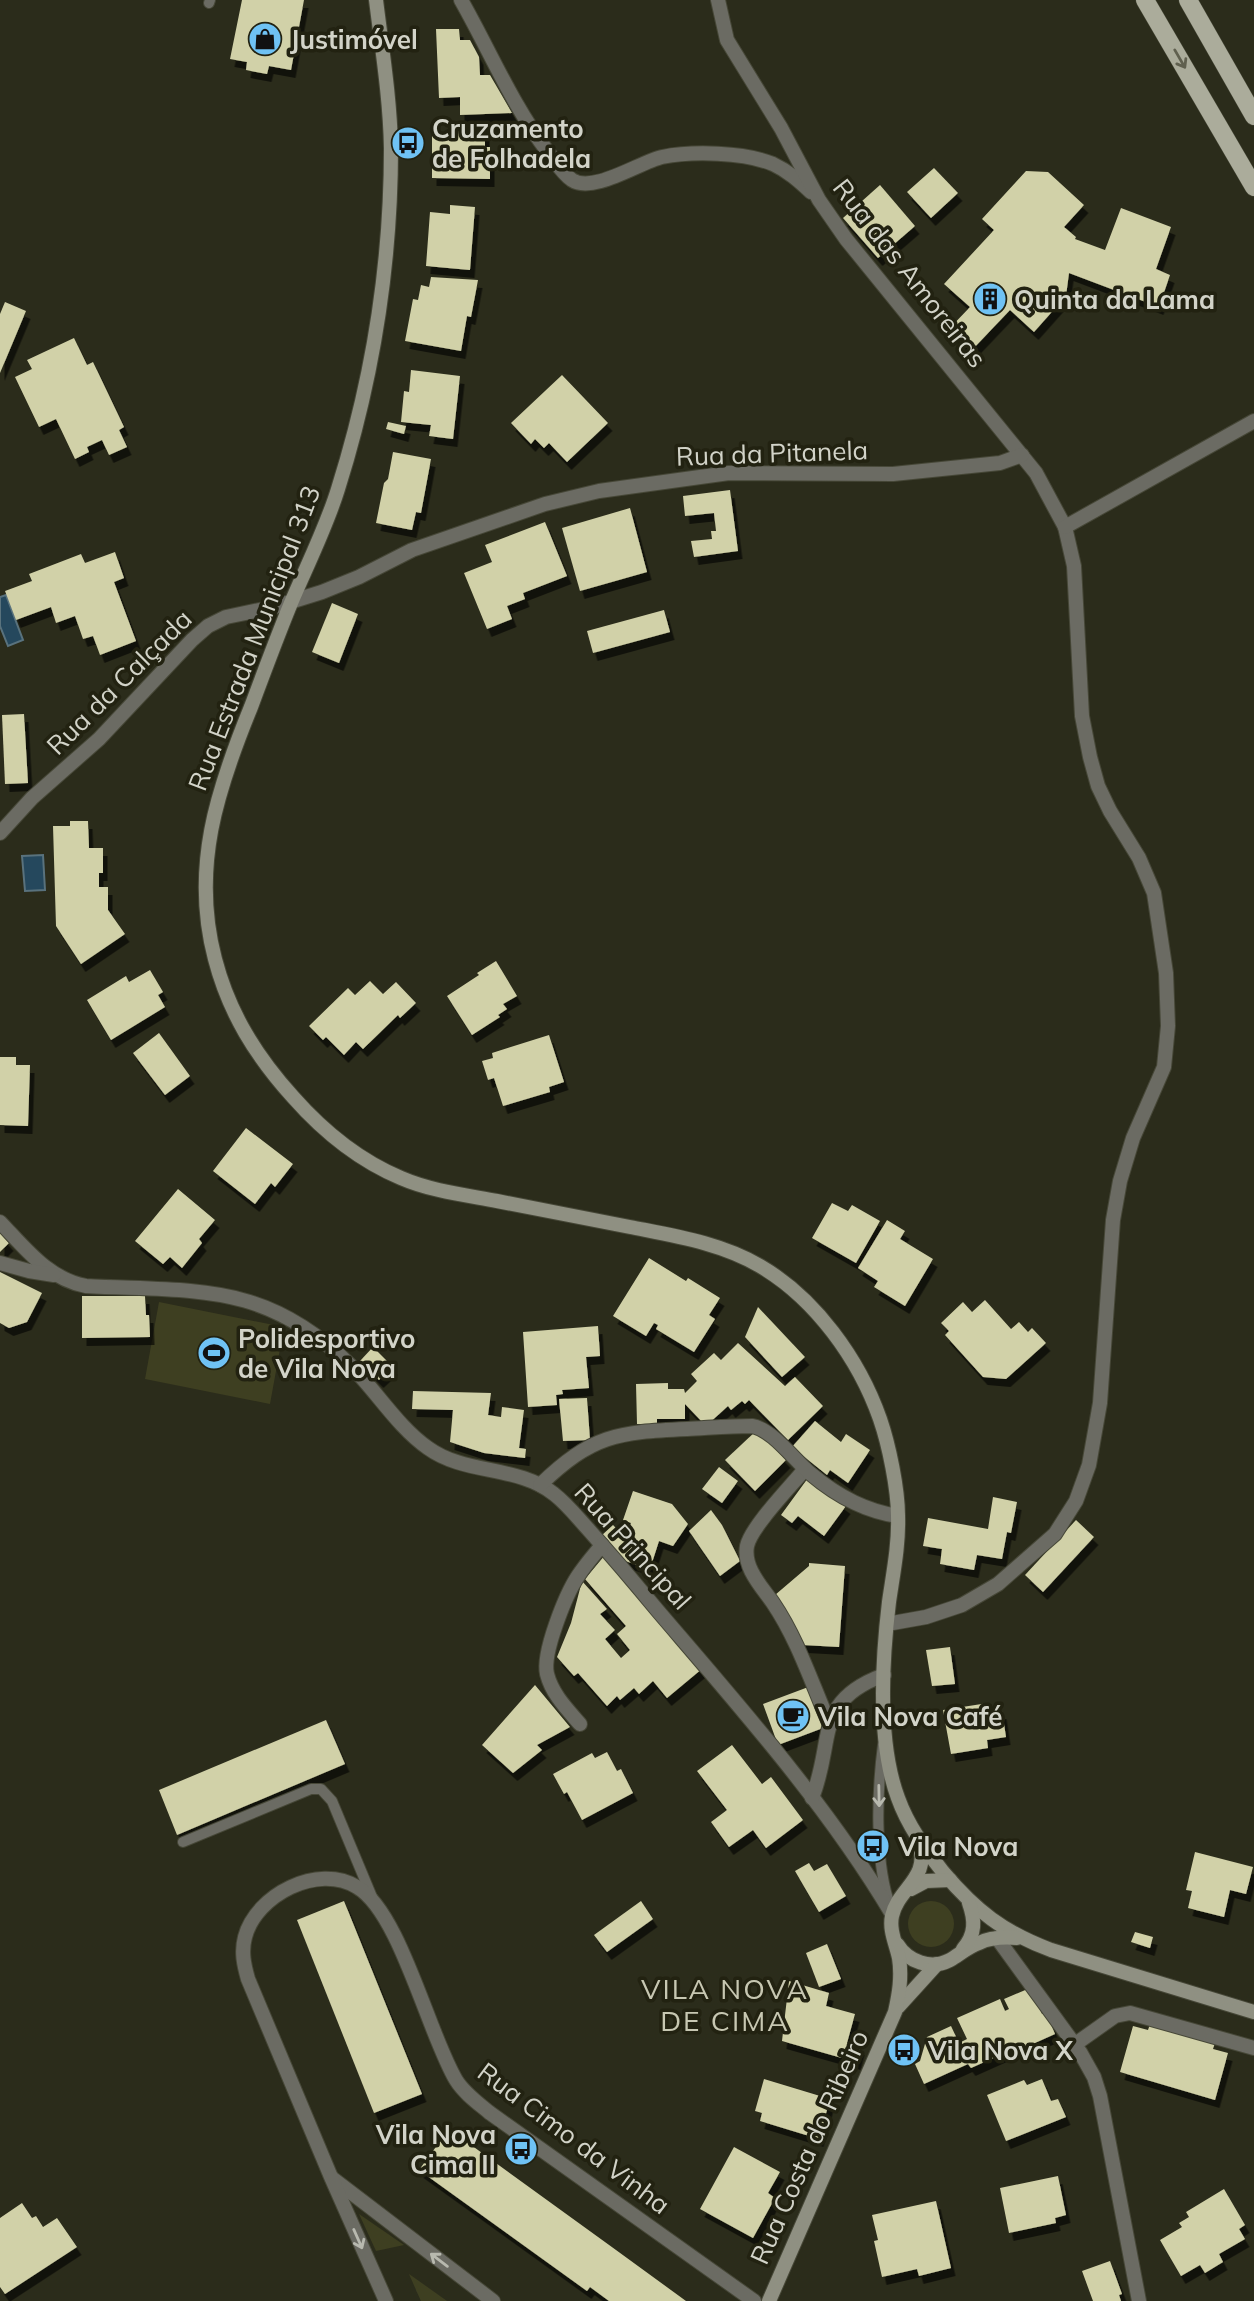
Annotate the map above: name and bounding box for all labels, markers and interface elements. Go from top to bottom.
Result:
shop icon: Justimóvel [246,20,284,58]
place label: Justimóvel [290,23,418,56]
one-way arrow [1173,48,1187,68]
place label: Cruzamento de Folhadela [432,112,591,175]
bus stop icon: Cruzamento de Folhadela [389,124,427,162]
street label: Rua das Amoreiras [826,172,994,374]
building icon: Quinta da Lama [971,280,1009,318]
place label: Quinta da Lama [1014,283,1215,316]
street label: Rua da Pitanela [675,433,869,473]
street label: Rua Estrada Municipal 313 [181,481,327,795]
street label: Rua da Calçada [39,602,199,762]
place label: Polidesportivo de Vila Nova [238,1322,415,1385]
sports icon: Polidesportivo de Vila Nova [195,1334,233,1372]
street label: Rua Principal [567,1476,699,1616]
cafe icon: Vila Nova Café [774,1697,812,1735]
place label: Vila Nova Café [817,1700,1002,1733]
one-way arrow [872,1784,886,1807]
bus stop icon: Vila Nova [854,1827,892,1865]
place label: Vila Nova [897,1830,1018,1863]
district label: VILA NOVA DE CIMA [641,1971,809,2038]
street label: Rua Costa do Ribeiro [743,2025,875,2269]
bus stop icon: Vila Nova X [885,2031,923,2069]
place label: Vila Nova X [927,2034,1073,2067]
street label: Rua Cimo da Vinha [471,2055,677,2221]
place label: Vila Nova Cima II [375,2118,496,2181]
bus stop icon: Vila Nova Cima II [502,2130,540,2168]
one-way arrow [352,2228,365,2249]
one-way arrow [430,2252,449,2267]

